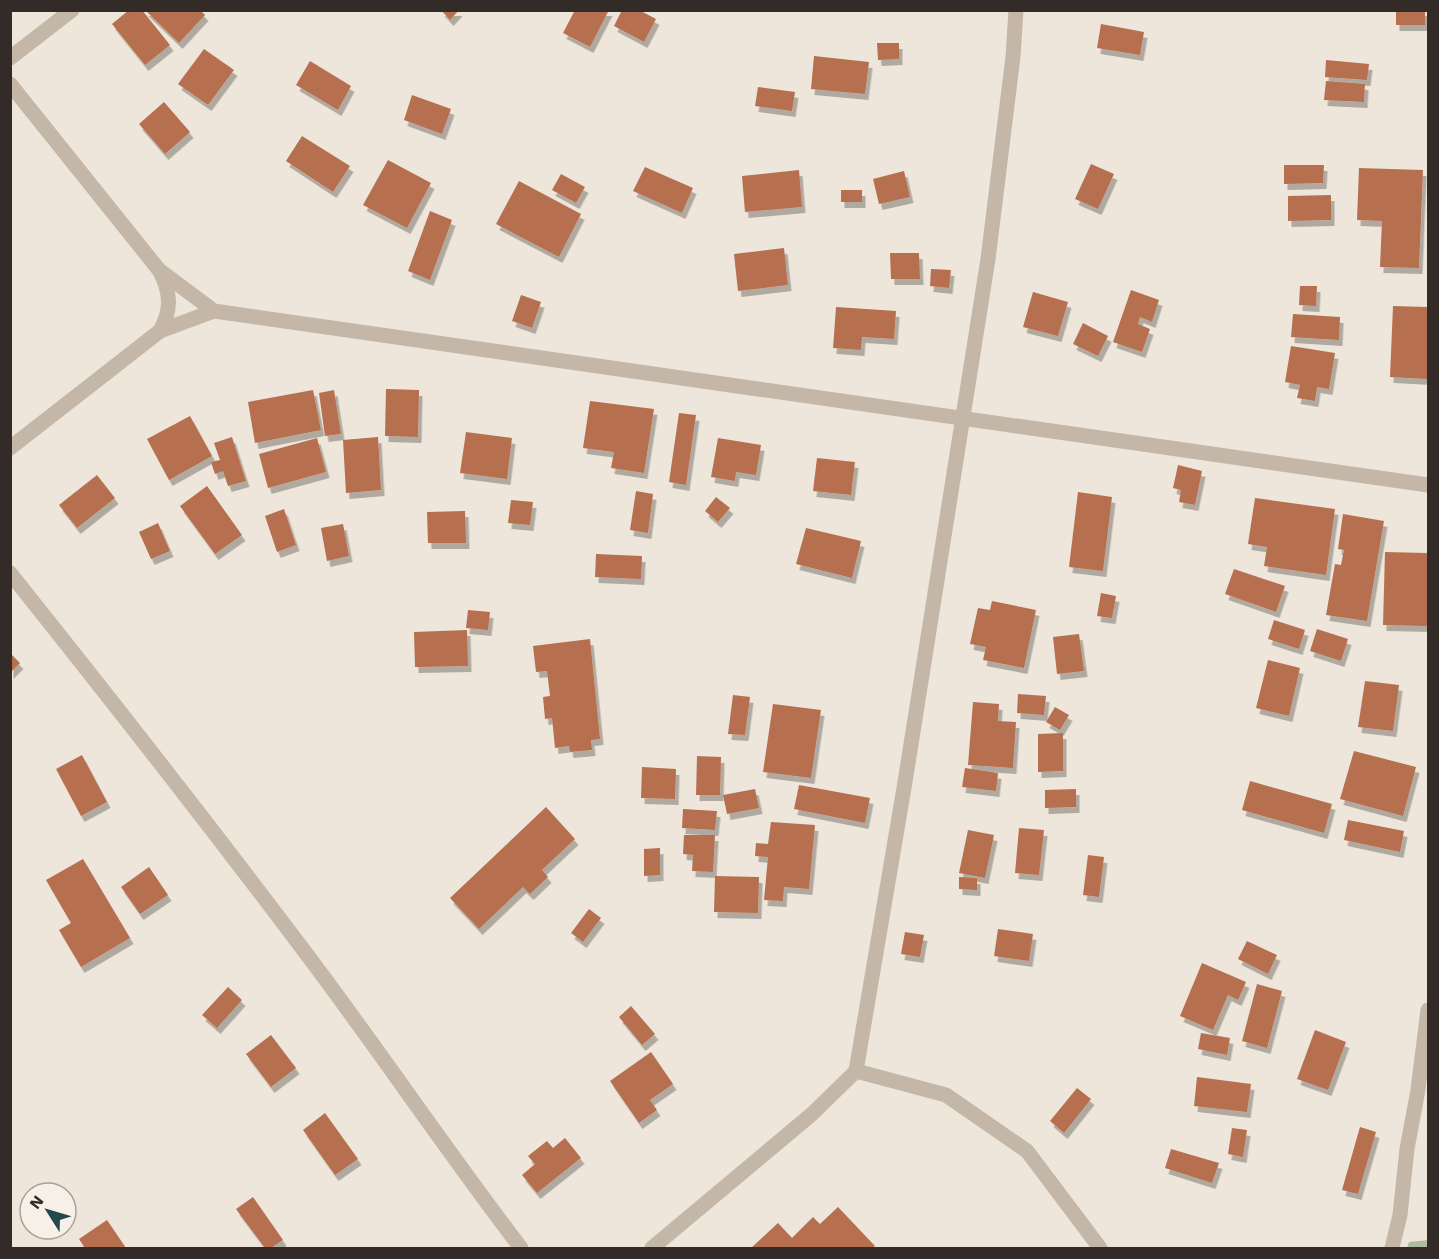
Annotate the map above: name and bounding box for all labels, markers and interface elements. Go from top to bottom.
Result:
north arrow [18,1181,78,1241]
text: N [25,1192,48,1213]

